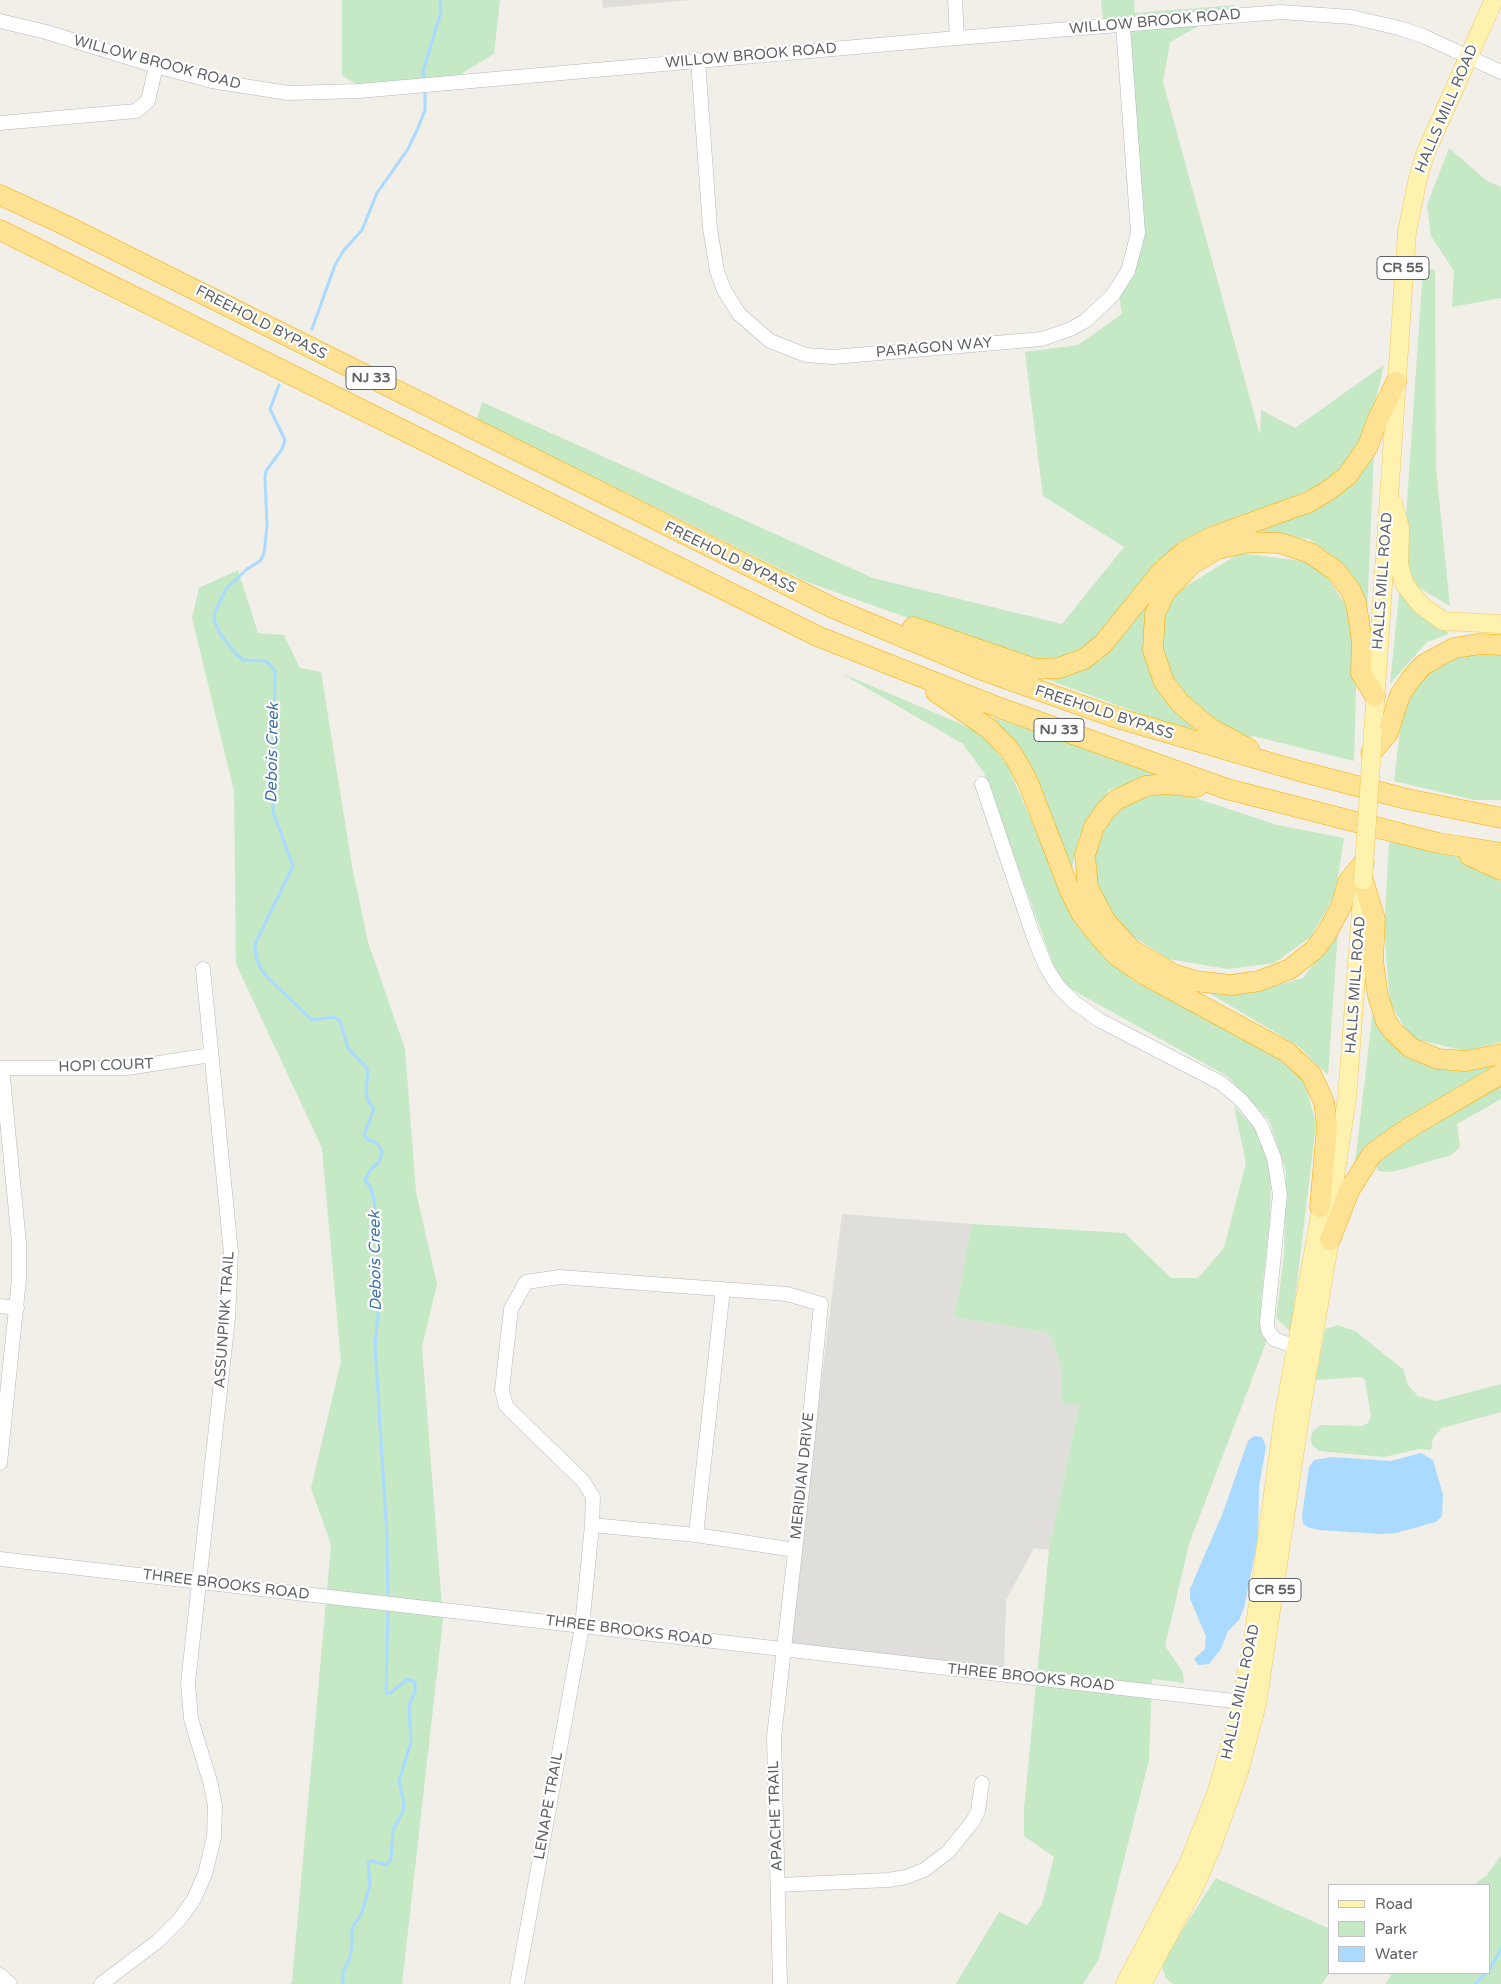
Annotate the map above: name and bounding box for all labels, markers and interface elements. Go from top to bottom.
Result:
street label: WILLOW BROOK ROAD [1068,6,1242,38]
street label: WILLOW BROOK ROAD [71,32,243,94]
street label: WILLOW BROOK ROAD [664,40,838,72]
street label: HALLS MILL ROAD [1412,42,1482,176]
road number: CR 55 [1377,256,1429,280]
street label: FREEHOLD BYPASS [192,282,330,364]
street label: PARAGON WAY [875,334,993,362]
road number: NJ 33 [346,366,396,389]
street label: HALLS MILL ROAD [1369,512,1397,650]
street label: FREEHOLD BYPASS [661,518,799,598]
street label: FREEHOLD BYPASS [1032,682,1176,744]
water label: Debois Creek [263,703,283,803]
road number: NJ 33 [1034,718,1084,742]
street label: HALLS MILL ROAD [1342,916,1370,1054]
street label: HOPI COURT [58,1055,154,1077]
water label: Debois Creek [366,1211,386,1311]
street label: ASSUNPINK TRAIL [211,1251,239,1389]
street label: MERIDIAN DRIVE [787,1411,819,1541]
street label: THREE BROOKS ROAD [142,1566,310,1604]
road number: CR 55 [1249,1578,1301,1602]
street label: THREE BROOKS ROAD [545,1612,713,1650]
street label: HALLS MILL ROAD [1218,1623,1264,1761]
street label: THREE BROOKS ROAD [947,1660,1115,1696]
street label: LENAPE TRAIL [531,1751,567,1861]
street label: APACHE TRAIL [765,1760,787,1872]
legend [1328,1884,1491,1974]
text: Road [1375,1895,1413,1913]
text: Park [1375,1920,1407,1938]
text: Water [1375,1945,1418,1963]

